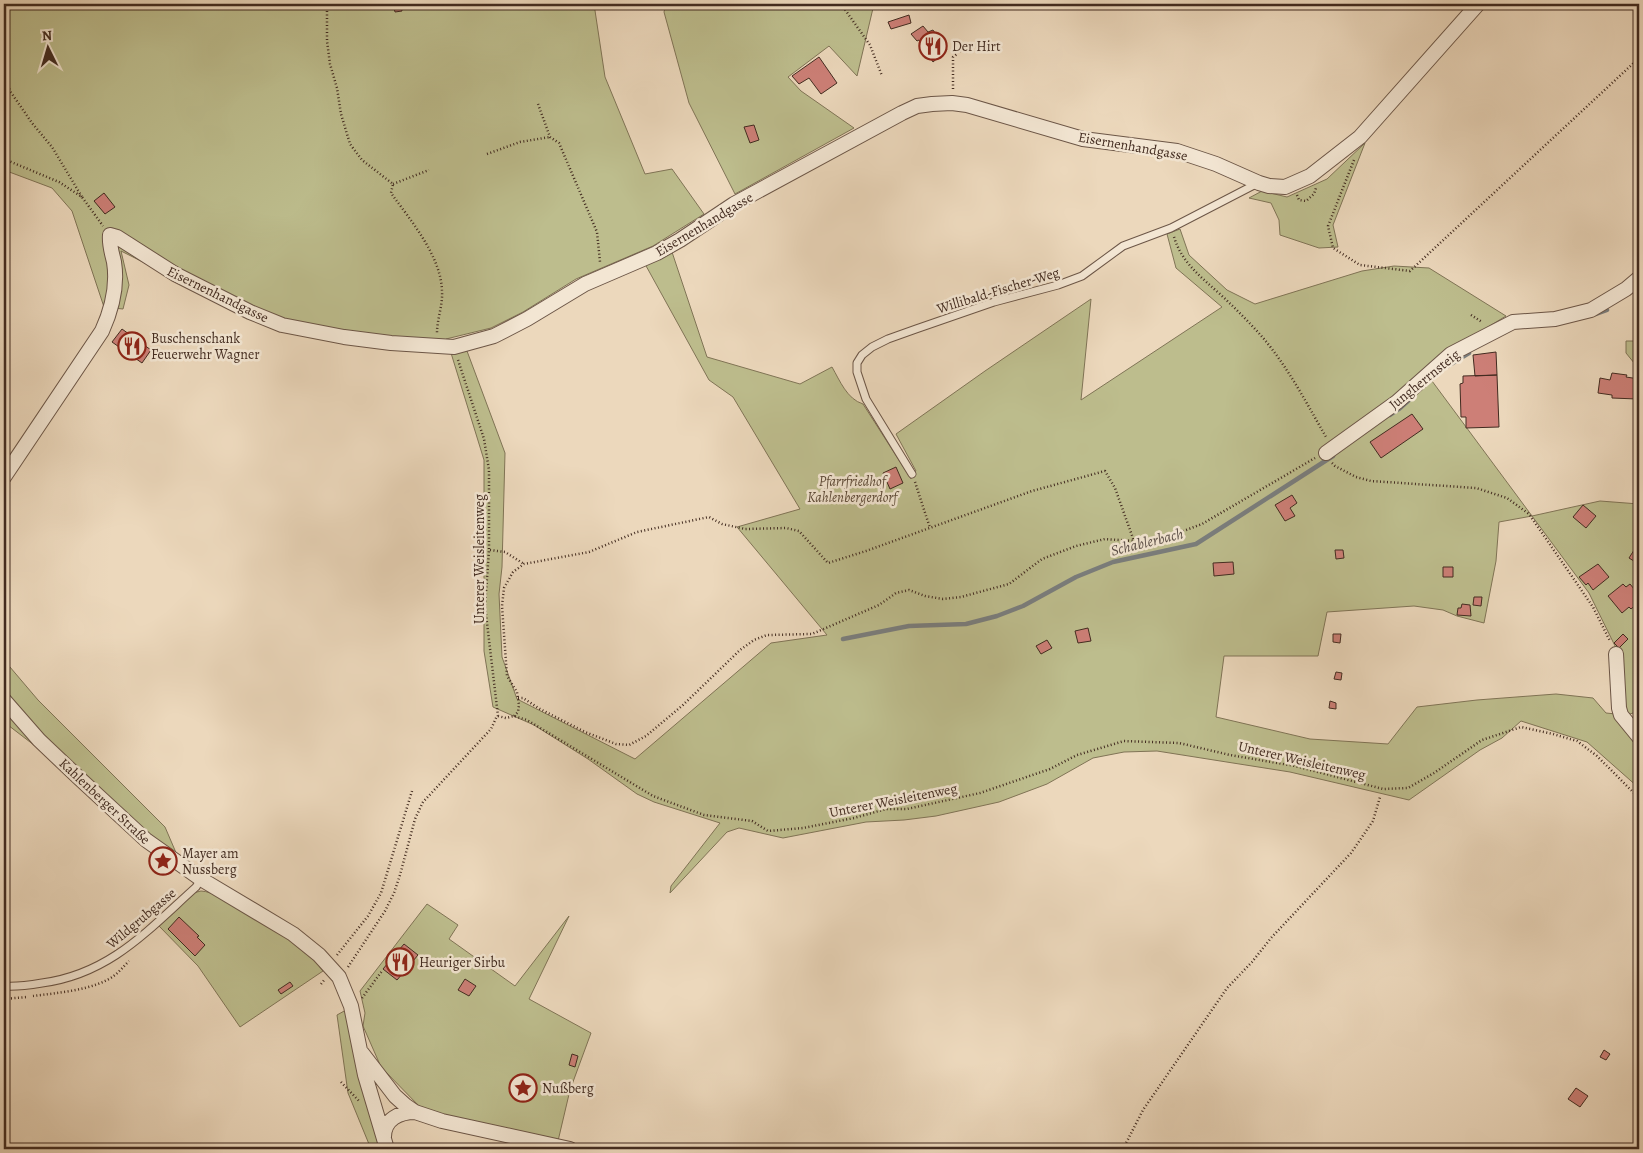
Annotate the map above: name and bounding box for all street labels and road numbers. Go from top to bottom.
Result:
street label: Eisernenhandgasse [1077,128,1189,165]
street label: Eisernenhandgasse [652,188,757,261]
street label: Eisernenhandgasse [164,262,272,327]
street label: Willibald-Fischer-Weg [934,263,1062,318]
street label: Jungherrnsteig [1385,345,1464,414]
street label: Unterer Weisleitenweg [470,494,489,624]
street label: Unterer Weisleitenweg [1236,737,1367,784]
street label: Kahlenberger Straße [55,754,154,849]
street label: Unterer Weisleitenweg [827,779,959,822]
street label: Wildgrubgasse [102,884,180,954]

